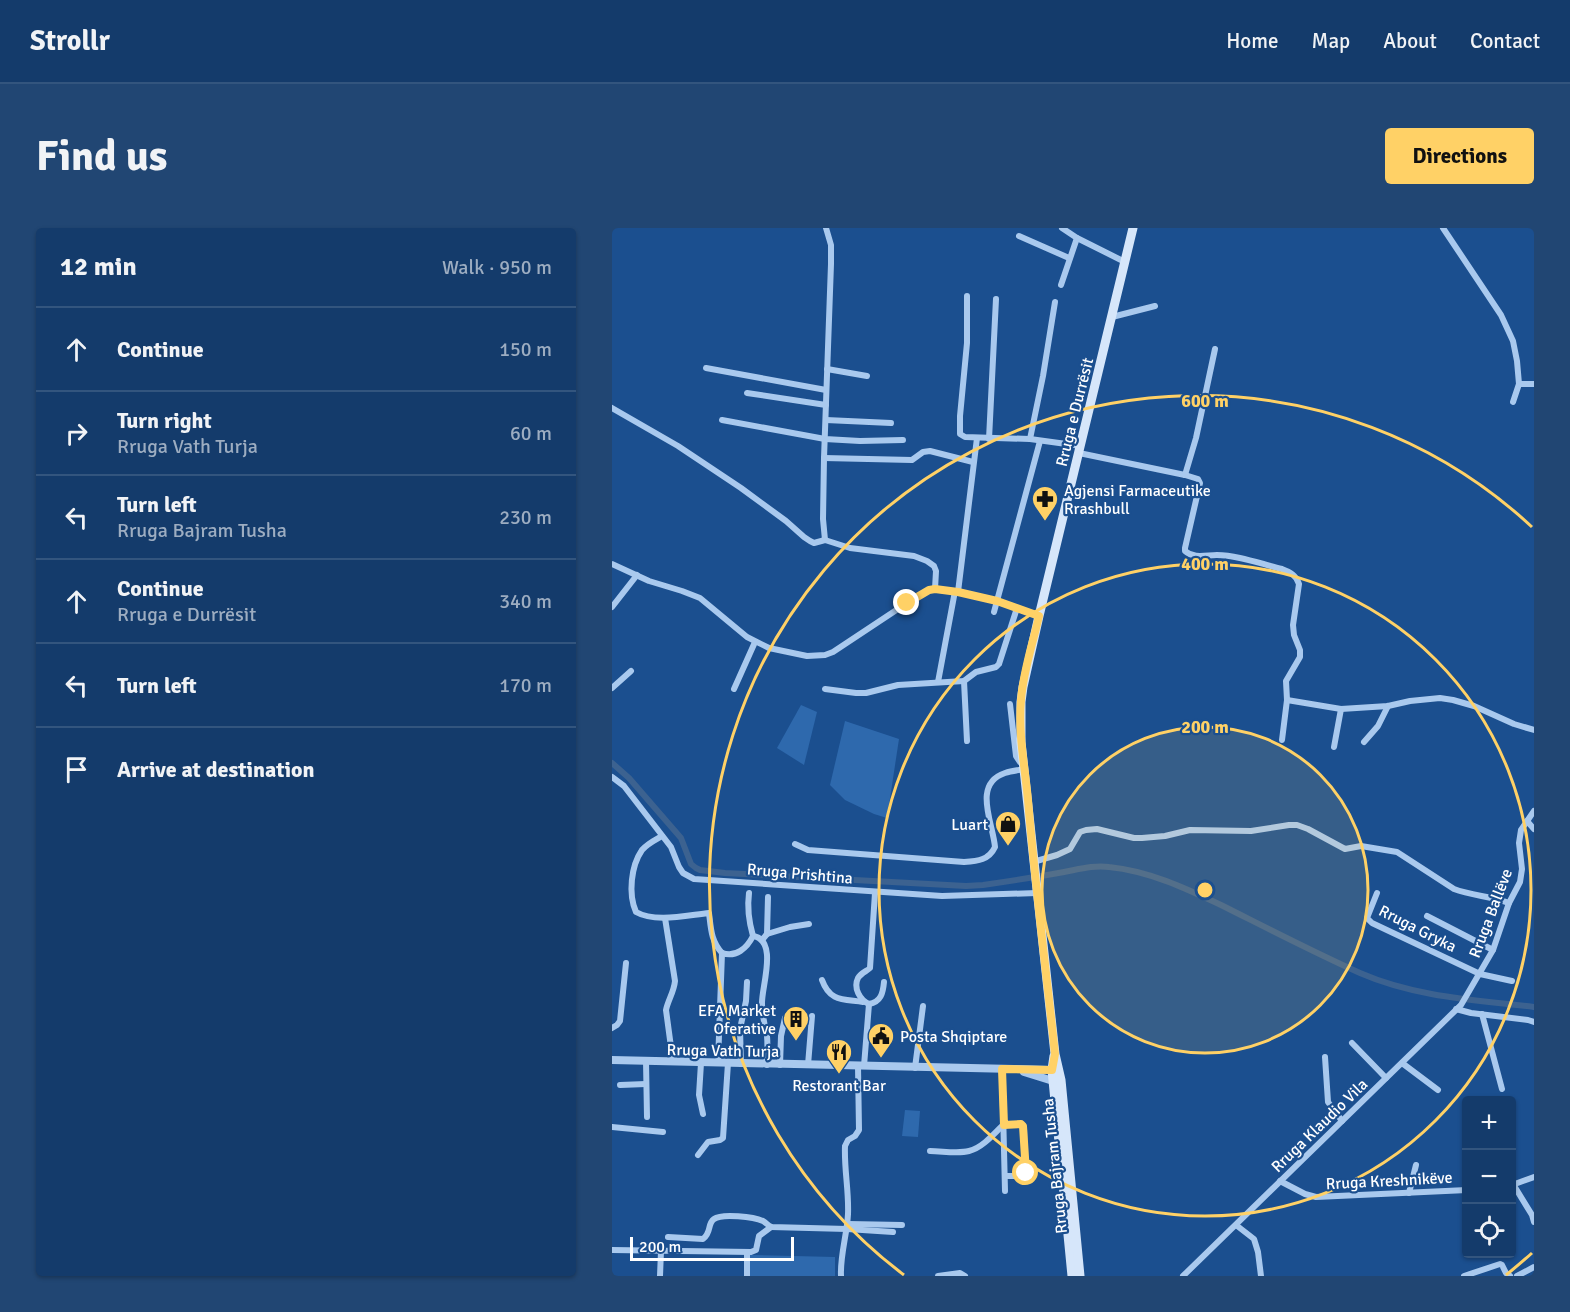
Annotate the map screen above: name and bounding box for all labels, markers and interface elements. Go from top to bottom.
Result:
text: Strollr [30,24,110,58]
text: Home [1226,28,1279,54]
text: Map [1312,28,1350,54]
text: About [1383,28,1437,54]
text: Contact [1470,28,1540,54]
button: Directions [1385,128,1534,184]
text: Find us [36,131,167,182]
text: 12 min [60,251,137,283]
text: Walk · 950 m [442,255,552,280]
icon: ahead [60,333,93,366]
text: Continue [117,336,204,363]
text: 150 m [499,337,552,362]
street label: Rruga e Durrësit [1052,355,1098,469]
text: 600 m [1181,390,1229,412]
text: Turn right [117,407,212,434]
icon: right [60,417,93,450]
text: 60 m [510,421,552,446]
text: Rruga Vath Turja [117,434,258,459]
place label: Agjensi Farmaceutike Rrashbull [1064,481,1211,519]
pharmacy icon: Agjensi Farmaceutike Rrashbull [1030,484,1060,522]
text: Turn left [117,491,197,518]
icon: left [60,501,93,534]
text: 230 m [499,505,552,530]
text: Rruga Bajram Tusha [117,518,287,543]
text: 400 m [1181,553,1229,575]
text: Continue [117,575,204,602]
icon: ahead [60,585,93,618]
text: 340 m [499,589,552,614]
route end [893,589,919,615]
text: Rruga e Durrësit [117,602,256,627]
icon: left [60,669,93,702]
text: Turn left [117,672,197,699]
text: 170 m [499,673,552,698]
text: 200 m [1181,716,1229,738]
icon: arrive [60,753,93,786]
text: Arrive at destination [117,756,314,783]
shop icon: Luart [993,809,1023,847]
place label: Luart [951,815,988,835]
street label: Rruga Prishtina [746,859,854,889]
street label: Rruga Ballëve [1465,866,1517,961]
centre of rings [1195,880,1215,900]
street label: Rruga Gryka [1375,901,1460,957]
place label: EFA Market Oferative [698,1001,776,1039]
building icon: EFA Market Oferative [781,1004,811,1042]
public building icon: Posta Shqiptare [866,1021,896,1059]
place label: Posta Shqiptare [900,1027,1007,1047]
restaurant icon: Restorant Bar [824,1037,854,1075]
street label: Rruga Vath Turja [666,1040,779,1062]
street label: Rruga Klaudio Vila [1267,1075,1372,1177]
place label: Restorant Bar [792,1076,886,1096]
map controls [1462,1096,1516,1258]
button: + [1462,1096,1516,1150]
street label: Rruga Bajram Tusha [1038,1097,1072,1235]
button: − [1462,1150,1516,1204]
route start [1012,1159,1038,1185]
street label: Rruga Kreshnikëve [1325,1168,1453,1194]
button: locate [1462,1204,1516,1258]
scale bar [630,1234,794,1262]
text: 200 m [639,1237,681,1257]

